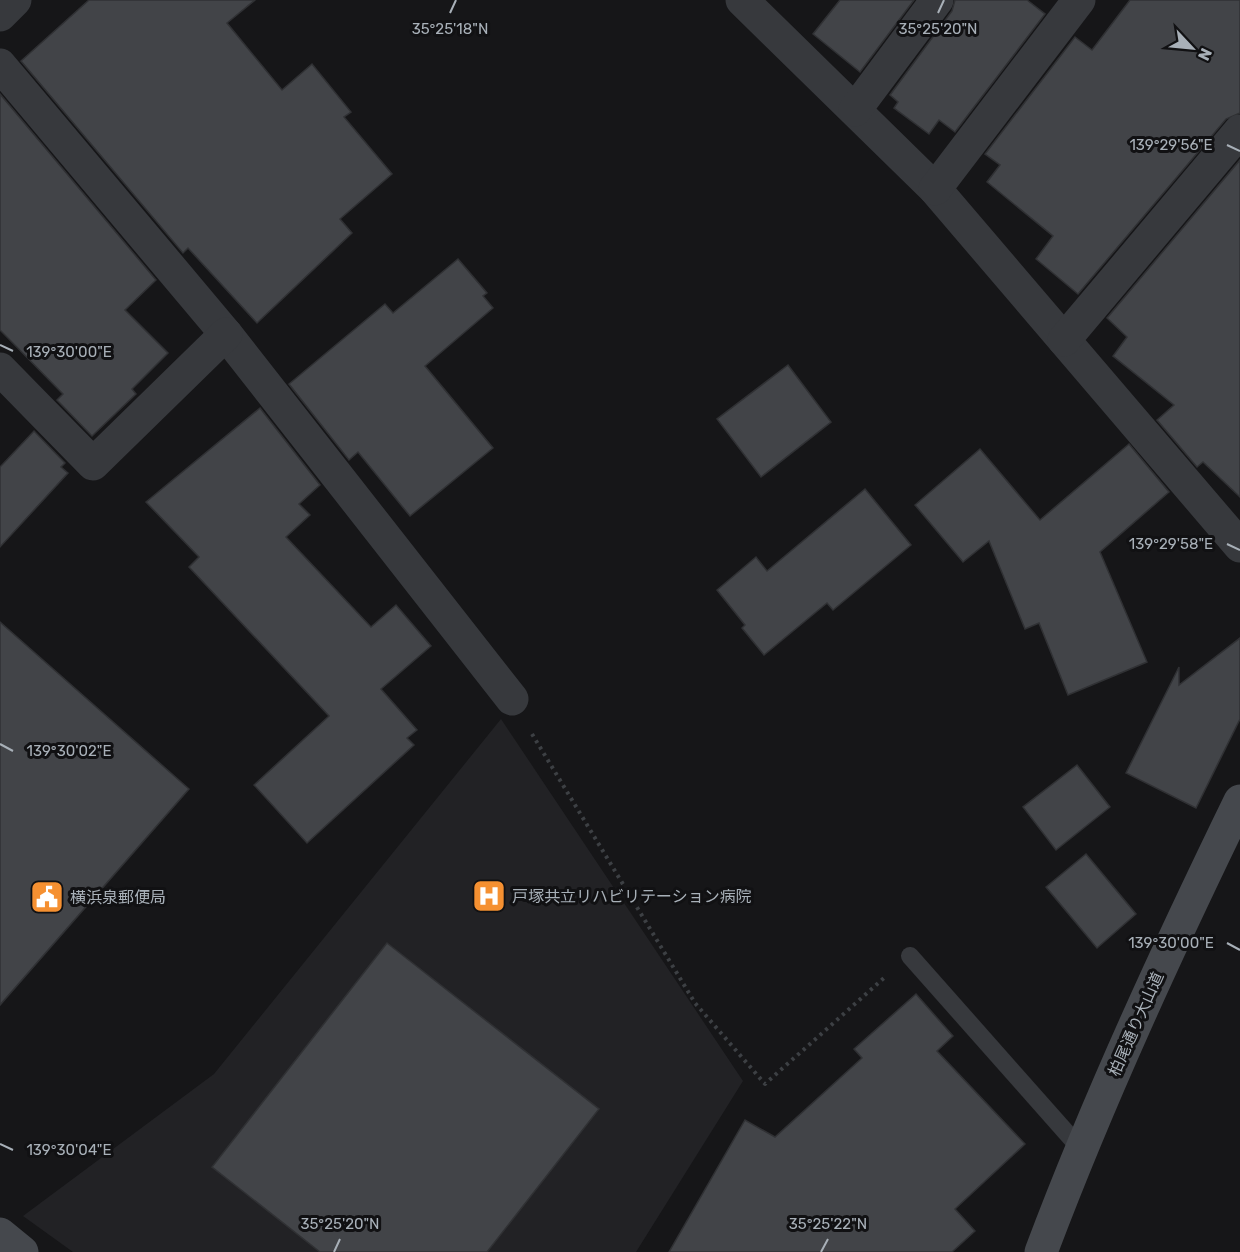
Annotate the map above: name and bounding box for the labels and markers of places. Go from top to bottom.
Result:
hospital icon: 戸塚共立リハビリテーション病院 [471,878,507,914]
public building icon: 横浜泉郵便局 [29,879,65,915]
place label: 戸塚共立リハビリテーション病院 [512,887,752,906]
place label: 横浜泉郵便局 [70,888,166,907]

